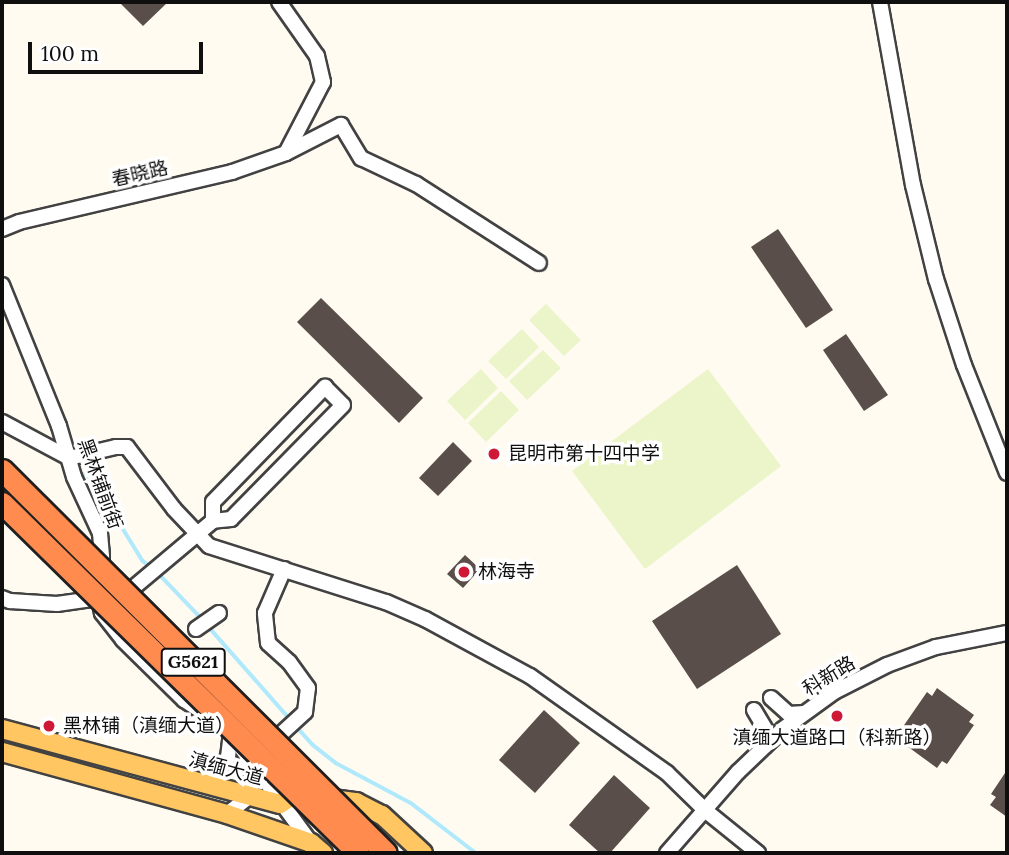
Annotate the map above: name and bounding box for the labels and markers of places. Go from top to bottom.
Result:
place label: 昆明市第十四中学 [508,443,660,465]
marker: 昆明市第十四中学 [486,446,502,462]
place label: 林海寺 [478,561,535,583]
marker: 林海寺 [456,564,472,580]
marker: 滇缅大道路口（科新路） [829,708,845,724]
place label: 黑林铺（滇缅大道） [63,715,234,737]
marker: 黑林铺（滇缅大道） [41,718,57,734]
place label: 滇缅大道路口（科新路） [733,727,941,749]

